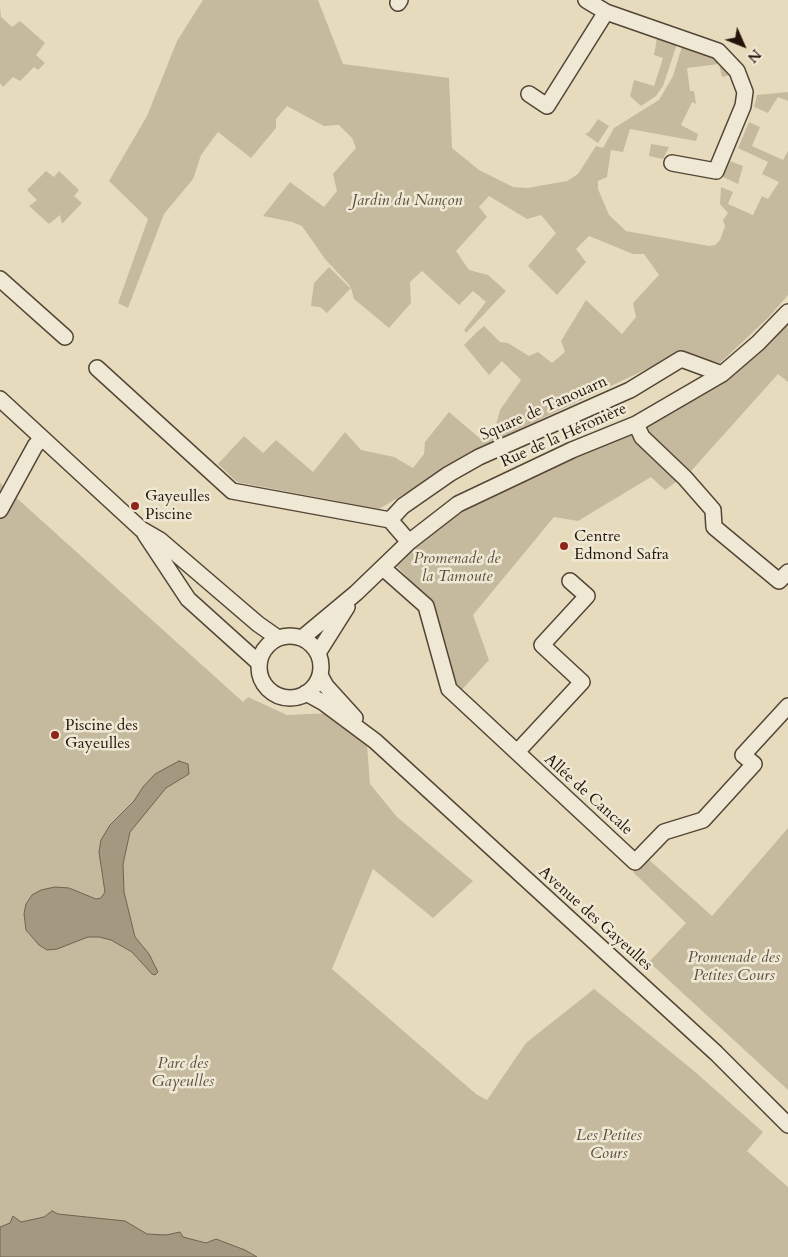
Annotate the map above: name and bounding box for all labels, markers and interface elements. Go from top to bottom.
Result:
north arrow [718,20,768,70]
text: N [743,45,765,67]
park label: Jardin du Nançon [352,191,462,211]
street label: Square de Tanouarn [478,372,610,446]
street label: Rue de la Héronière [498,400,630,472]
place label: Gayeulles Piscine [145,487,210,525]
marker: Gayeulles Piscine [129,500,141,512]
place label: Centre Edmond Safra [574,527,669,565]
marker: Centre Edmond Safra [558,540,570,552]
park label: Promenade de la Tamoute [414,549,500,587]
place label: Piscine des Gayeulles [65,716,138,754]
marker: Piscine des Gayeulles [49,729,61,741]
street label: Allée de Cancale [540,750,636,840]
street label: Avenue des Gayeulles [534,863,656,975]
park label: Promenade des Petites Cours [688,948,780,986]
park label: Parc des Gayeulles [152,1054,214,1092]
park label: Les Petites Cours [576,1126,642,1164]

